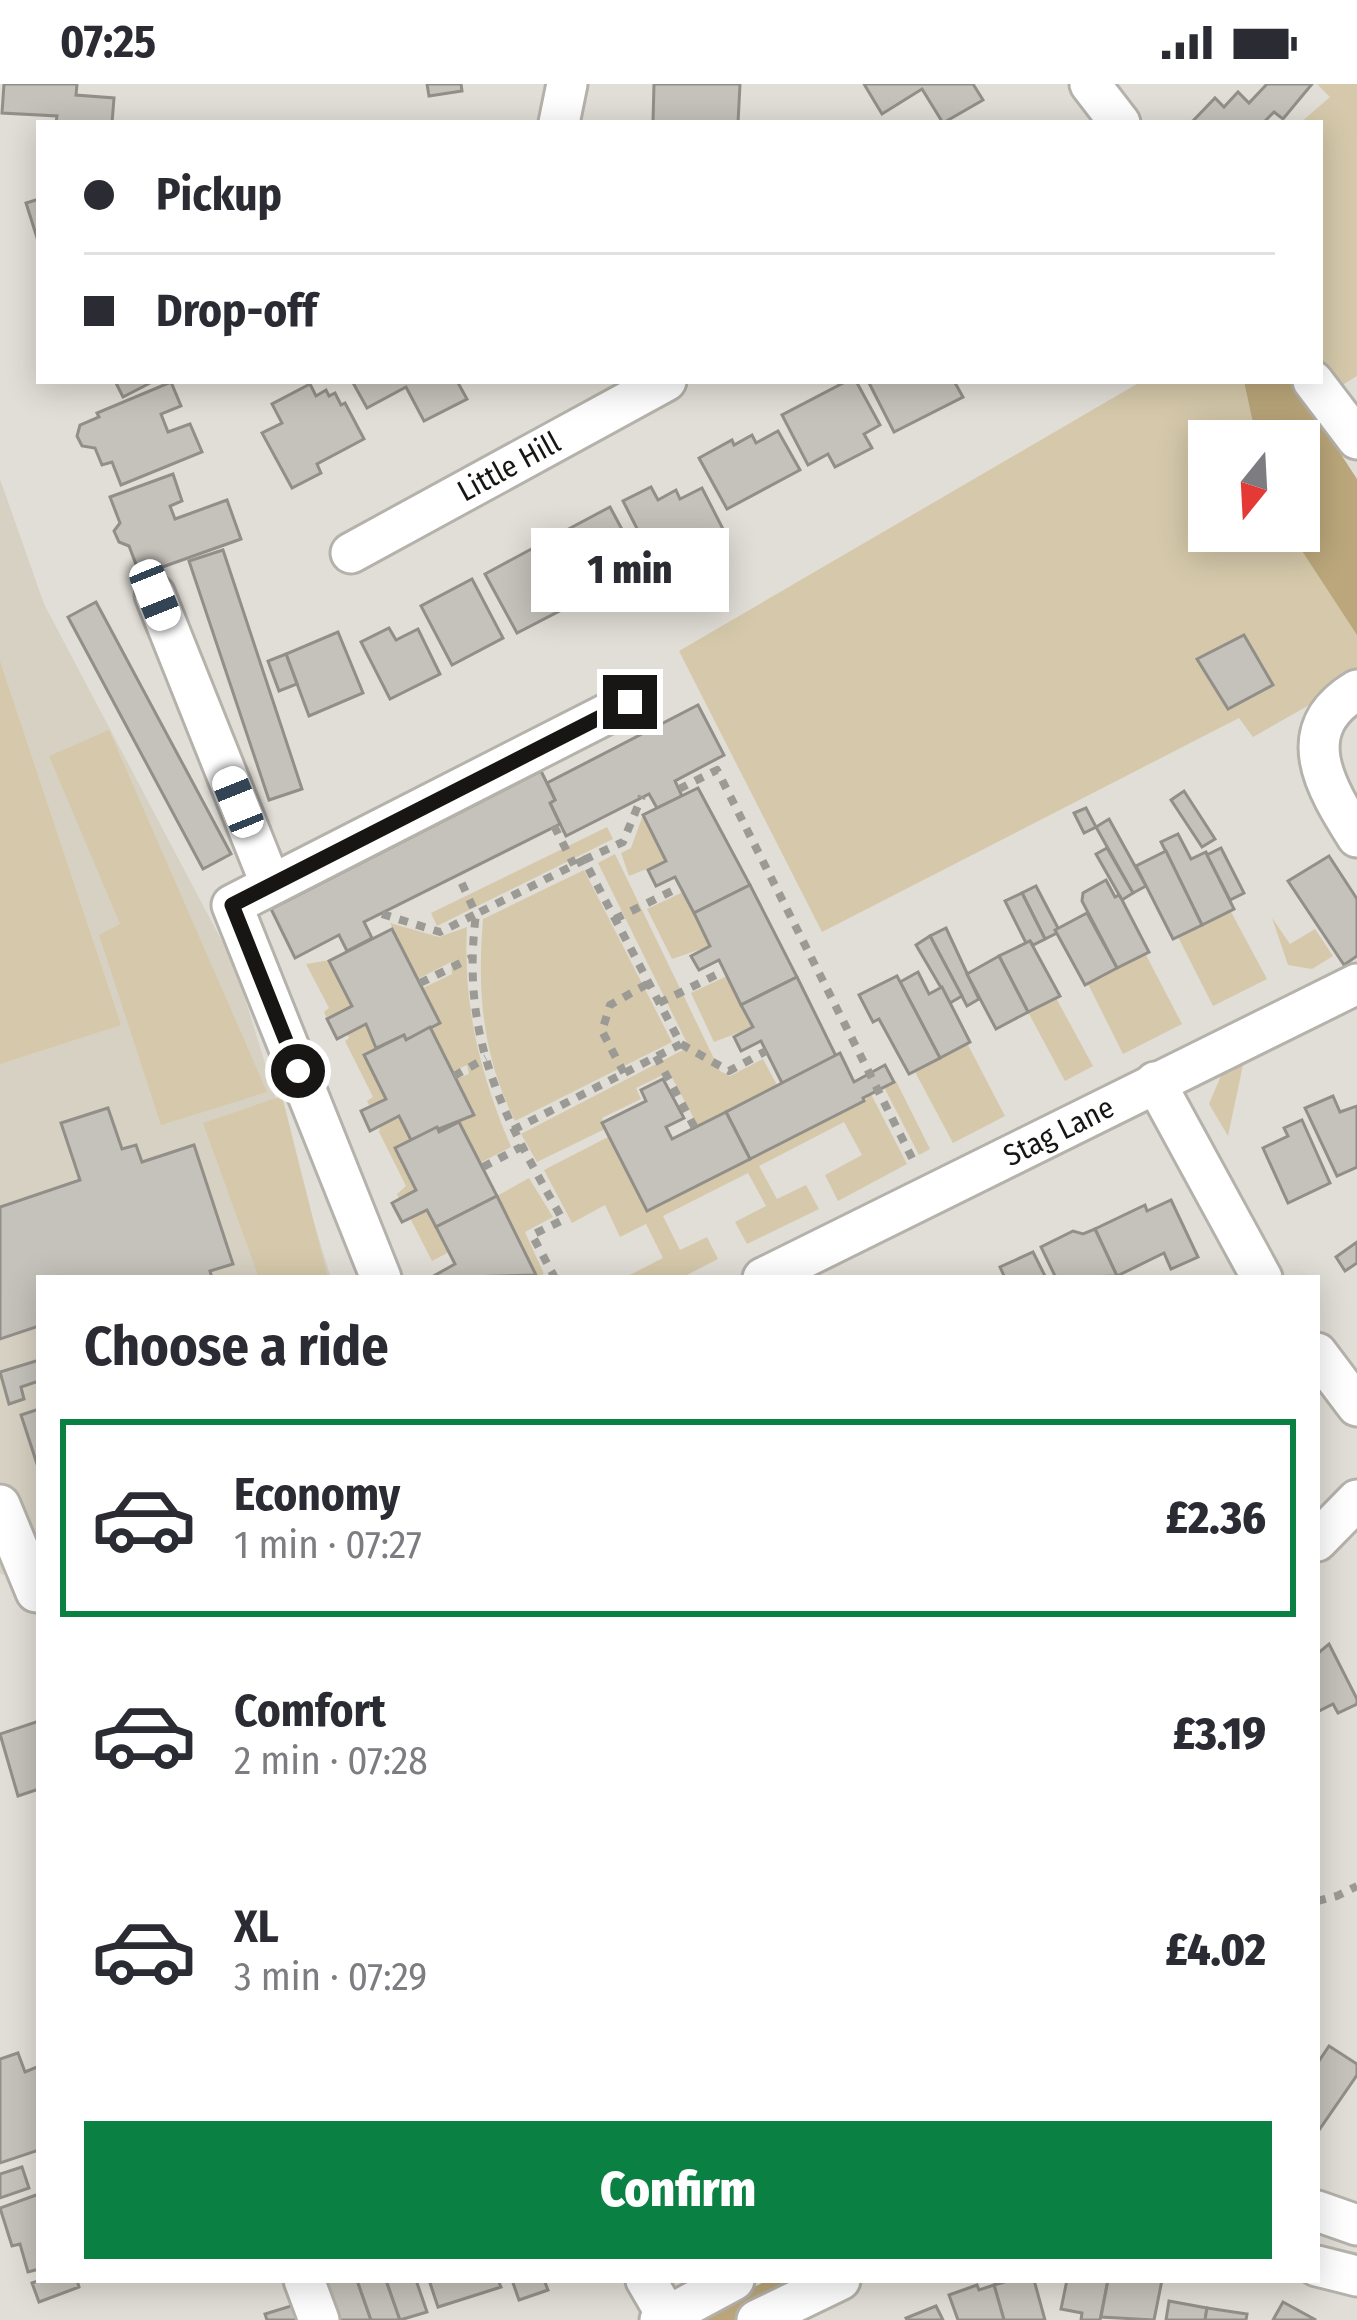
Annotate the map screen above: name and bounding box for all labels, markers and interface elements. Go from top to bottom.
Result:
text: 07:25 [60,15,156,69]
text: Pickup [156,168,282,222]
text: Drop-off [156,284,317,338]
north arrow [1188,420,1320,552]
map controls [1188,420,1320,552]
street label: Little Hill [451,424,567,509]
callout: 1 min [531,528,729,612]
text: 1 min [588,547,672,593]
car [125,555,185,635]
route end [603,675,657,729]
car [208,762,268,842]
route start [271,1044,325,1098]
street label: Stag Lane [998,1089,1120,1174]
text: Choose a ride [84,1315,389,1379]
icon: car [90,1464,198,1572]
text: Economy [234,1468,400,1522]
text: £2.36 [1166,1491,1266,1545]
text: 1 min · 07:27 [234,1522,422,1568]
icon: car [90,1680,198,1788]
text: Comfort [234,1684,386,1738]
text: £3.19 [1173,1707,1266,1761]
text: 2 min · 07:28 [234,1738,428,1784]
icon: car [90,1896,198,2004]
text: XL [234,1900,279,1954]
text: £4.02 [1166,1923,1266,1977]
text: 3 min · 07:29 [234,1954,427,2000]
button: Confirm [84,2121,1272,2259]

